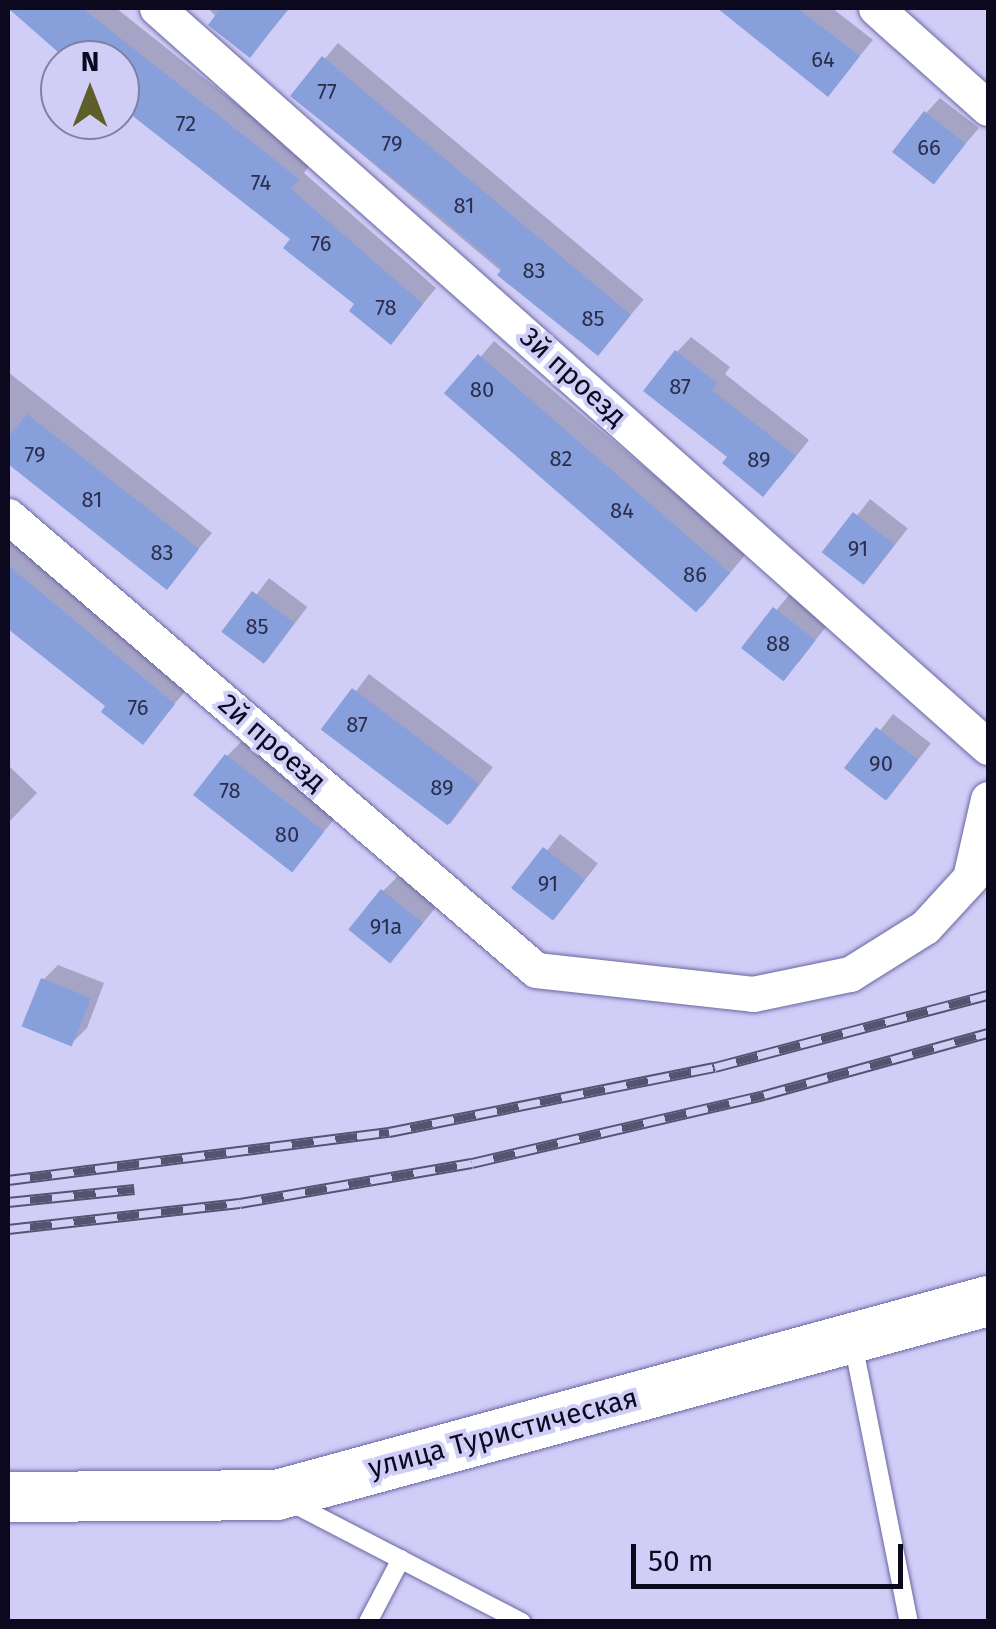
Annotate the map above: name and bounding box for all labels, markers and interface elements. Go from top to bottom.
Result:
north arrow [40,40,140,140]
text: N [81,45,99,78]
house number: 64 [811,47,835,73]
house number: 77 [317,79,337,105]
house number: 72 [176,111,196,137]
house number: 79 [382,131,402,157]
house number: 66 [917,135,941,161]
house number: 74 [251,170,271,196]
house number: 81 [454,193,474,219]
house number: 76 [311,231,331,257]
house number: 83 [522,258,546,284]
house number: 78 [375,295,397,321]
house number: 85 [581,306,605,332]
street label: 3й проезд [513,320,633,434]
house number: 87 [669,374,691,400]
house number: 80 [470,377,494,403]
house number: 79 [25,442,45,468]
house number: 82 [550,446,572,472]
house number: 89 [747,447,771,473]
house number: 81 [82,487,102,513]
house number: 84 [610,498,634,524]
house number: 91 [848,536,868,562]
house number: 83 [150,540,174,566]
house number: 86 [683,562,707,588]
house number: 85 [245,614,269,640]
house number: 88 [766,631,790,657]
street label: 2й проезд [211,687,333,799]
house number: 76 [128,695,148,721]
house number: 87 [346,712,368,738]
house number: 90 [869,751,893,777]
house number: 89 [430,775,454,801]
house number: 78 [219,778,241,804]
house number: 80 [275,822,299,848]
house number: 91 [538,871,558,897]
house number: 91а [370,914,402,940]
street label: улица Туристическая [365,1381,641,1485]
scale bar [636,1524,908,1586]
text: 50 m [648,1543,713,1579]

